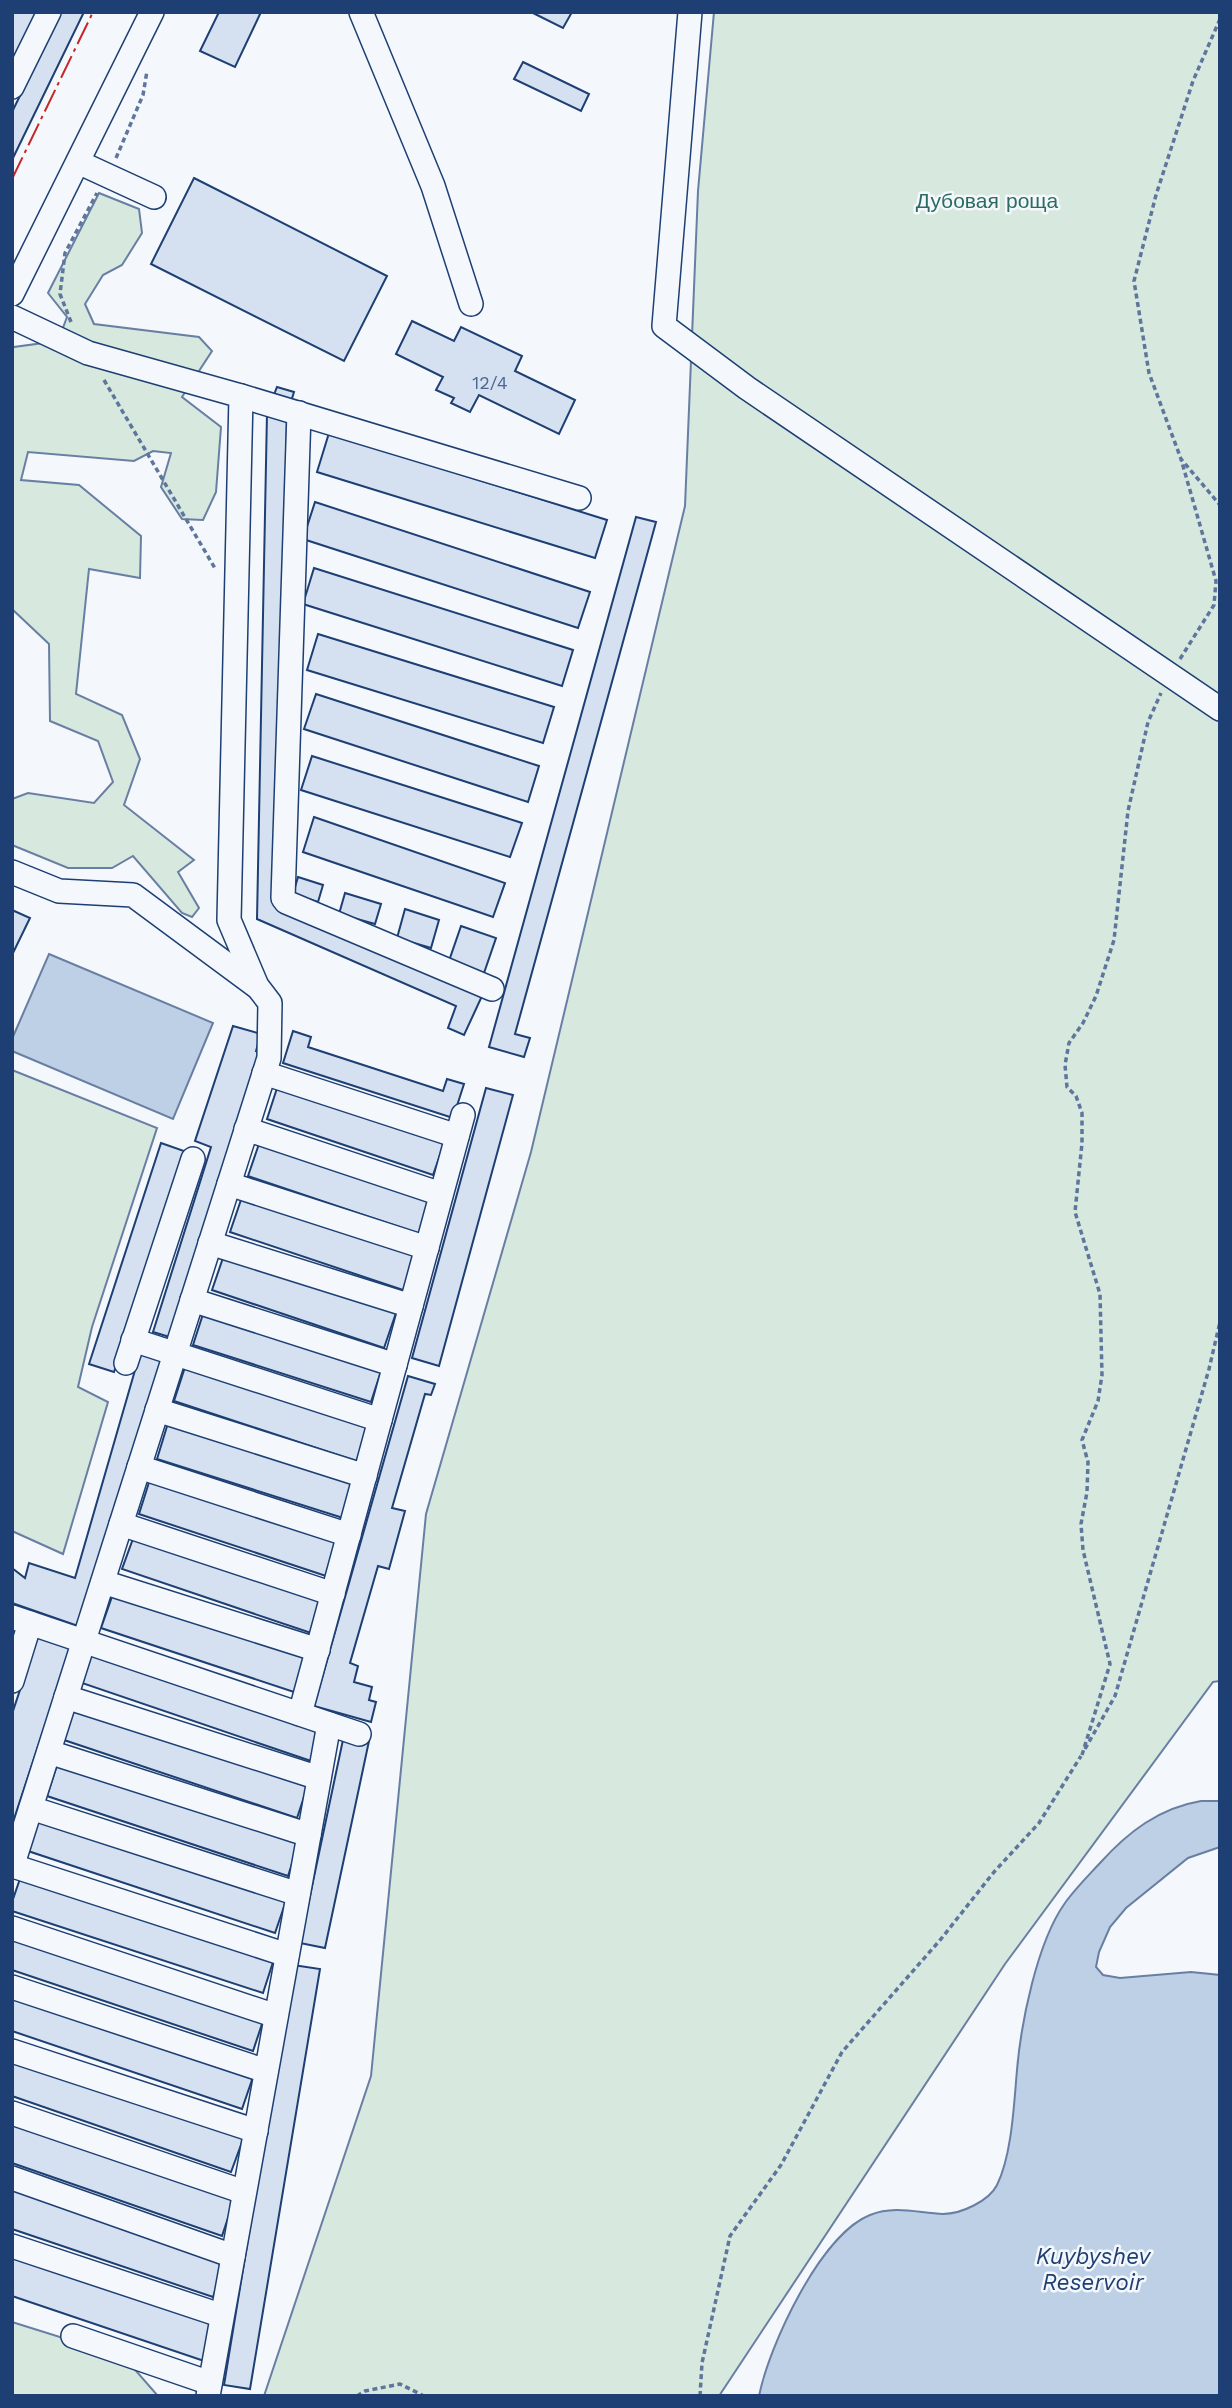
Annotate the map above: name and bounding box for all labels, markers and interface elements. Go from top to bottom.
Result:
park label: Дубовая роща [916,188,1059,213]
house number: 12/4 [472,372,508,393]
water label: Kuybyshev Reservoir [1036,2243,1152,2296]

